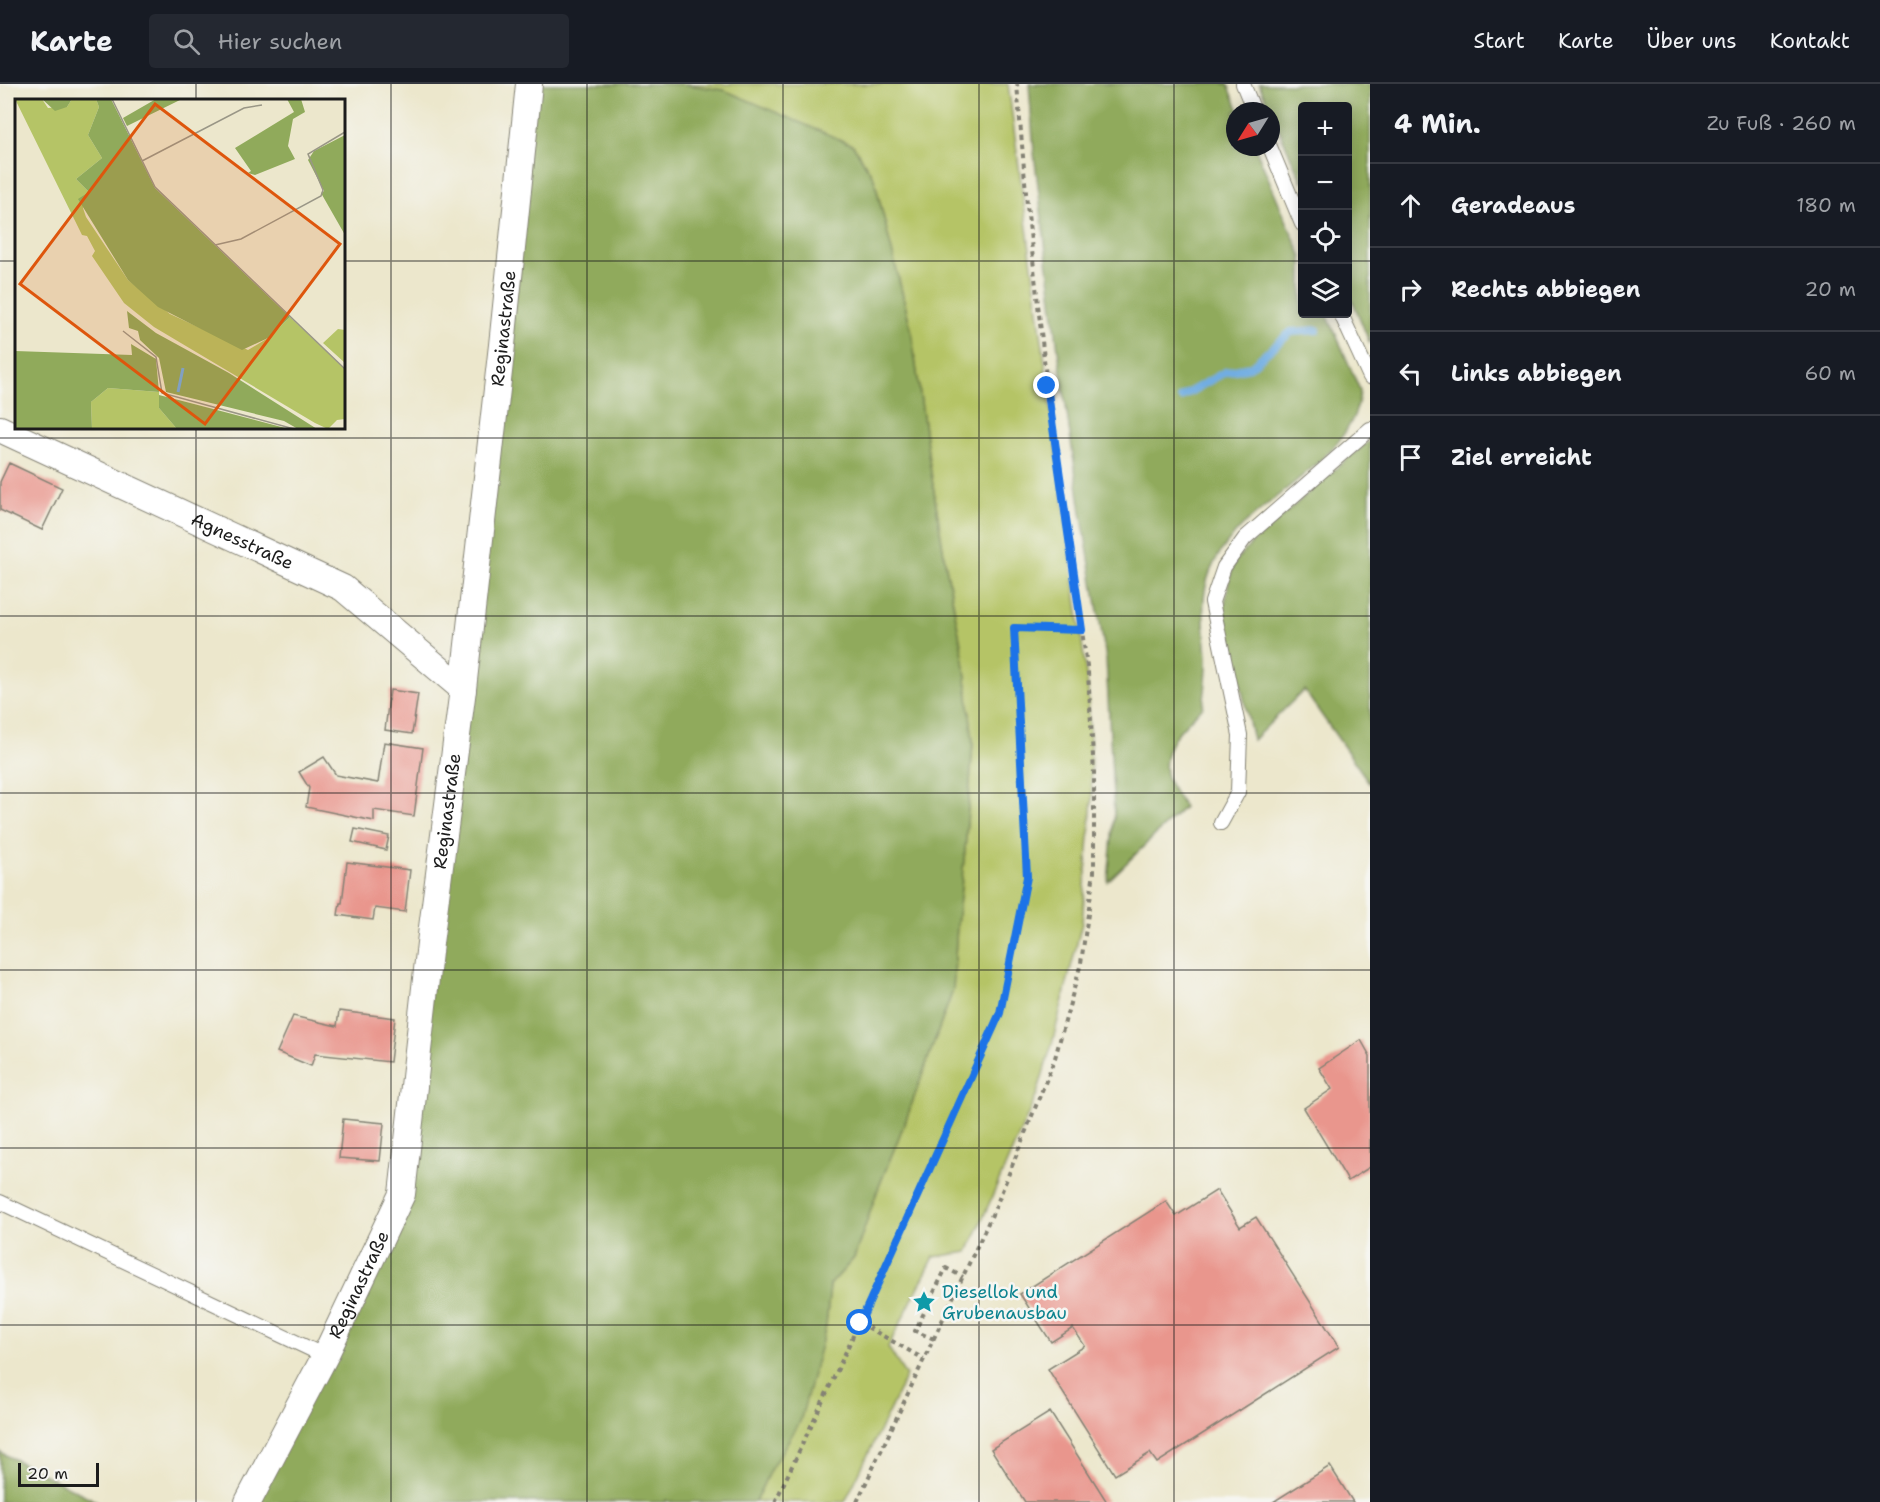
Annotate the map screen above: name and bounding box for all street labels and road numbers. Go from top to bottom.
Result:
street label: Reginastraße [485,269,522,388]
street label: Agnesstraße [187,507,297,575]
street label: Reginastraße [428,752,467,870]
street label: Reginastraße [323,1227,395,1342]

